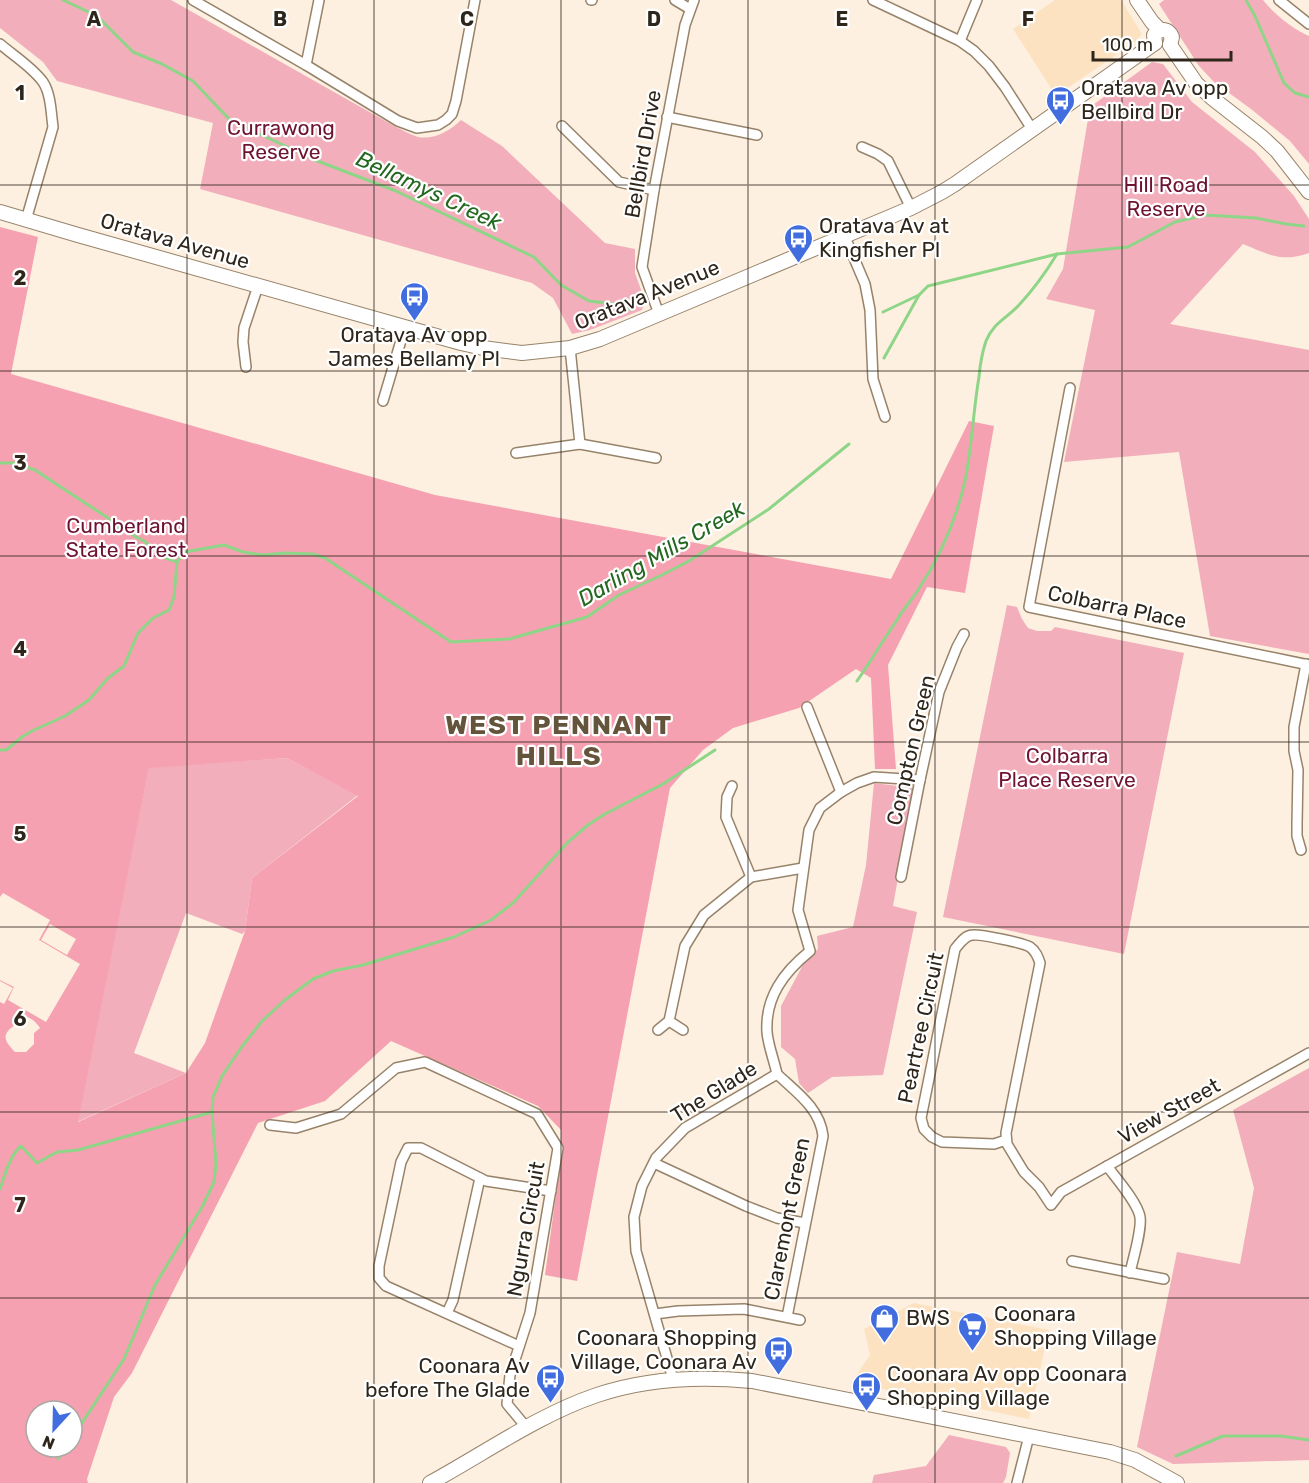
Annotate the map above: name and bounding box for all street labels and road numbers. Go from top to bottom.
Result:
street label: Bellbird Drive [619,88,666,220]
street label: Oratava Avenue [98,207,253,274]
street label: Oratava Avenue [571,254,723,335]
street label: Colbarra Place [1045,580,1189,633]
street label: Compton Green [881,672,940,828]
street label: Peartree Circuit [892,950,949,1106]
street label: The Glade [666,1055,761,1128]
street label: View Street [1114,1072,1224,1149]
street label: Claremont Green [758,1135,815,1302]
street label: Ngurra Circuit [501,1159,550,1298]

